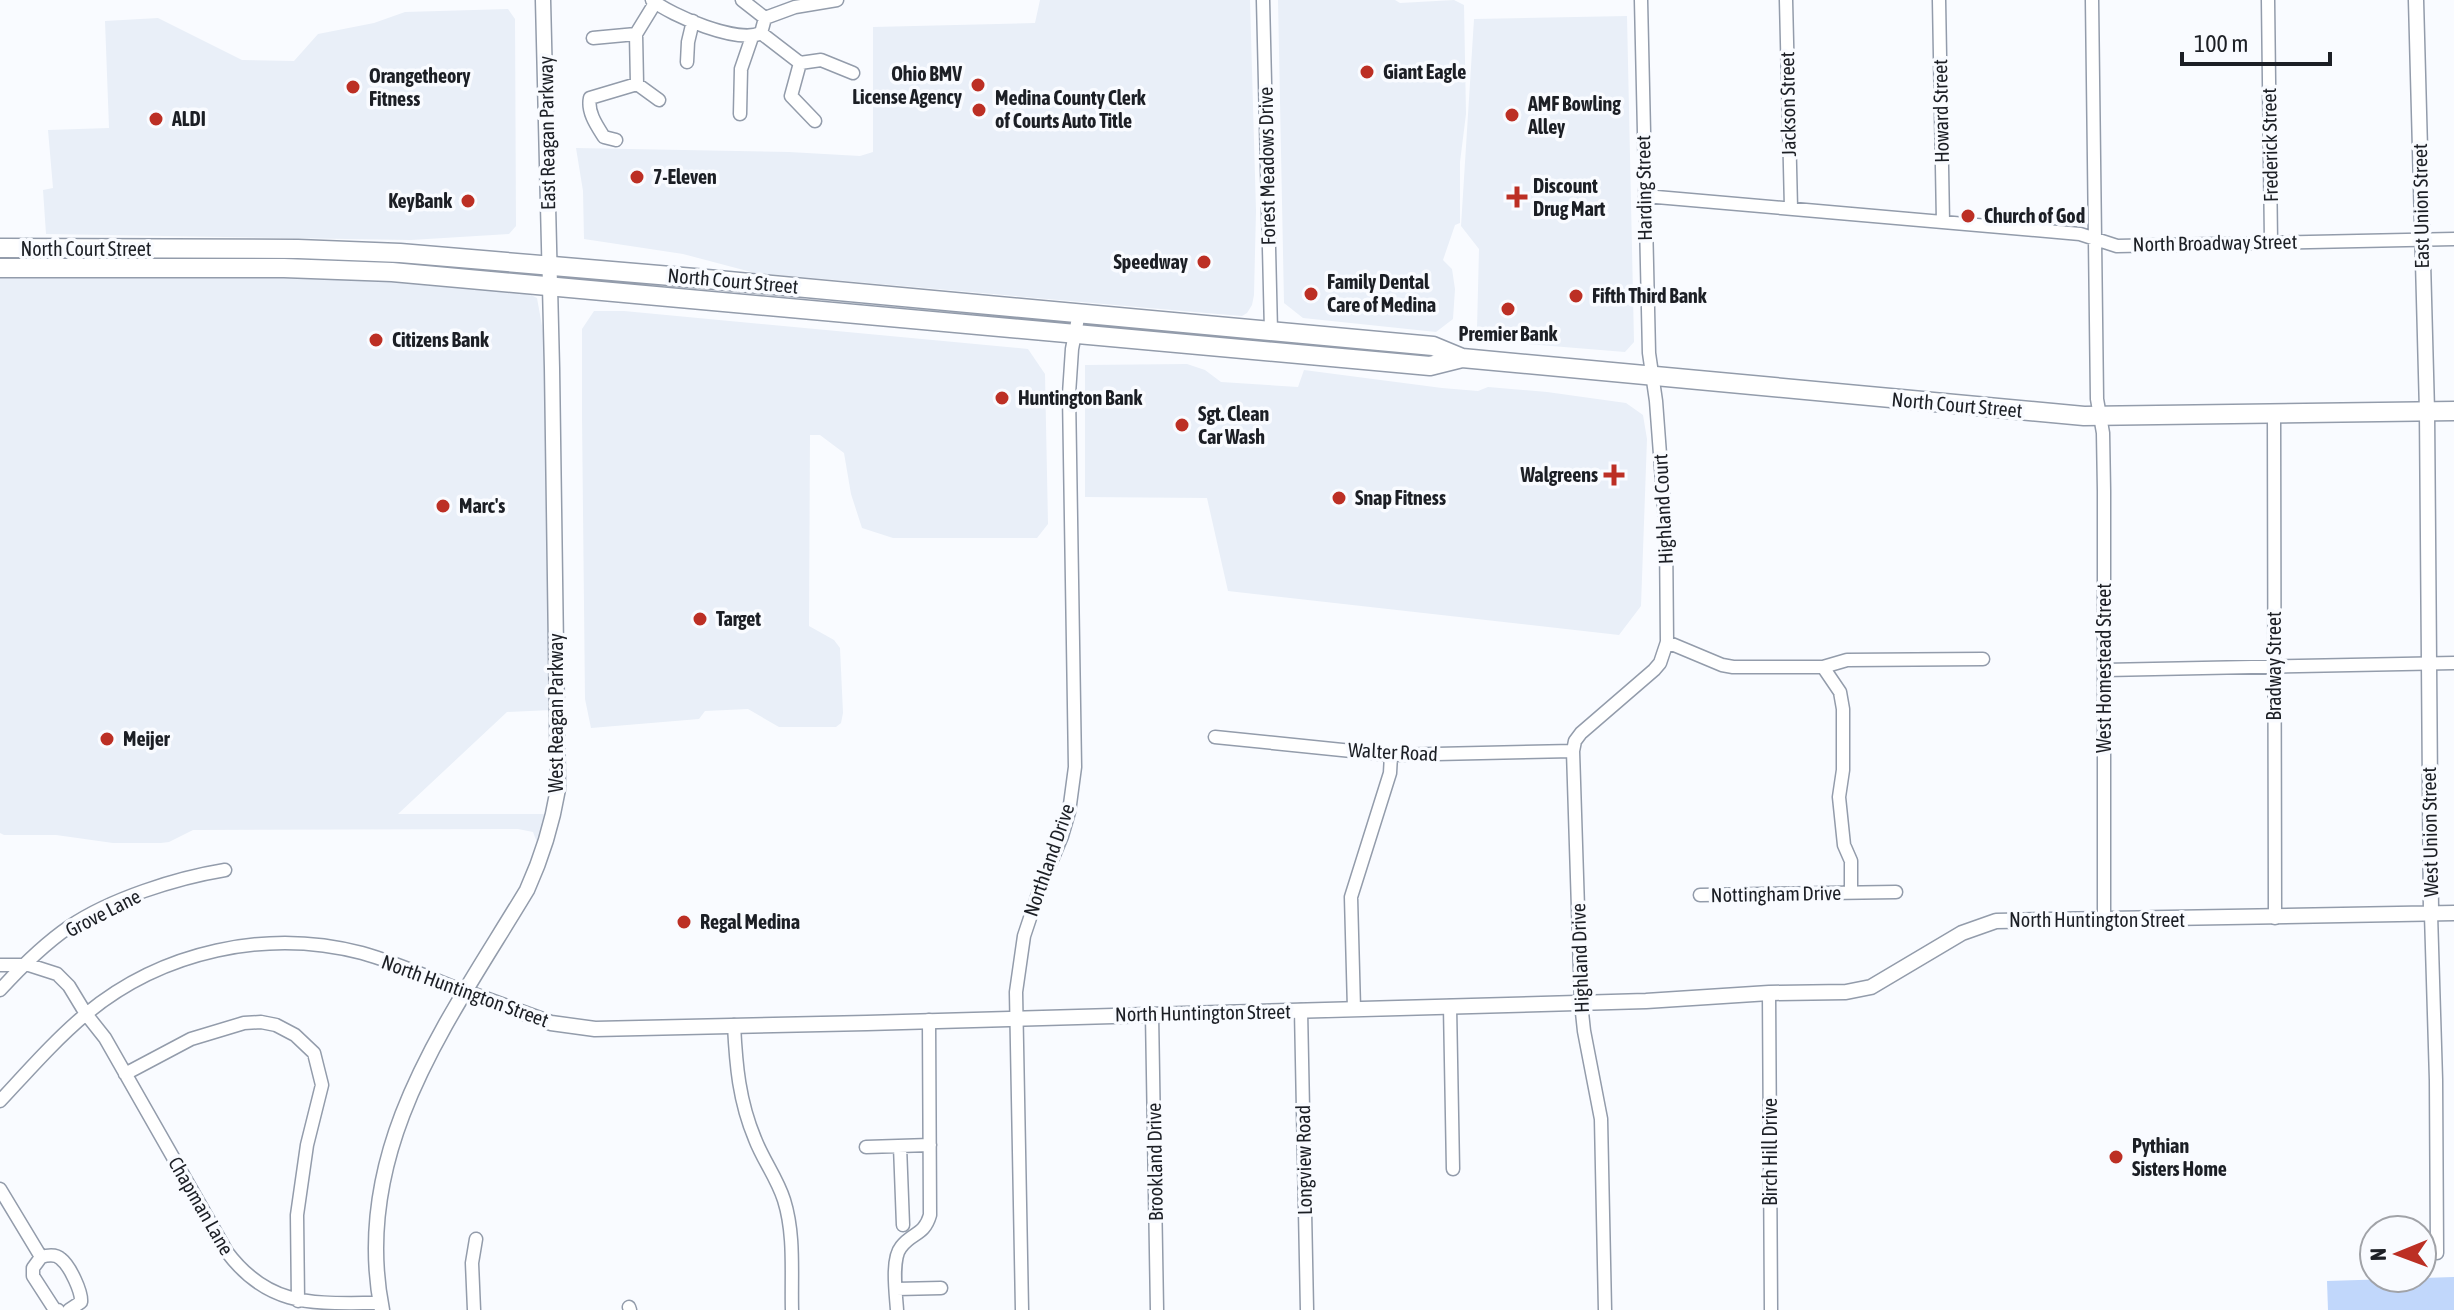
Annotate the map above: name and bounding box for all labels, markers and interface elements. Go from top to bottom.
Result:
scale bar [2182,16,2330,66]
text: 100 m [2194,30,2248,57]
street label: Jackson Street [1775,51,1800,157]
street label: East Reagan Parkway [534,56,559,210]
street label: Howard Street [1928,59,1953,163]
place label: Giant Eagle [1383,60,1466,83]
place label: Ohio BMV License Agency [852,62,963,108]
marker: Giant Eagle [1358,63,1376,81]
place label: Orangetheory Fitness [369,64,471,110]
marker: Ohio BMV License Agency [969,76,987,94]
marker: Orangetheory Fitness [344,78,362,96]
place label: Medina County Clerk of Courts Auto Title [995,86,1146,132]
street label: Forest Meadows Drive [1254,87,1279,246]
street label: Frederick Street [2257,87,2282,202]
place label: AMF Bowling Alley [1527,92,1621,138]
marker: Medina County Clerk of Courts Auto Title [970,101,988,119]
marker: AMF Bowling Alley [1503,106,1521,124]
place label: ALDI [171,107,206,130]
marker: ALDI [147,110,165,128]
street label: Harding Street [1631,135,1656,241]
street label: East Union Street [2408,143,2433,269]
place label: 7-Eleven [653,165,717,188]
marker: 7-Eleven [628,168,646,186]
place label: Discount Drug Mart [1533,174,1606,220]
marker: Discount Drug Mart [1508,188,1526,206]
place label: KeyBank [388,189,452,212]
marker: KeyBank [459,192,477,210]
place label: Church of God [1984,204,2085,227]
marker: Church of God [1959,207,1977,225]
street label: North Broadway Street [2133,230,2298,255]
street label: North Court Street [20,237,152,260]
place label: Speedway [1113,250,1189,273]
marker: Speedway [1195,253,1213,271]
street label: North Court Street [667,263,800,298]
place label: Family Dental Care of Medina [1327,270,1436,316]
place label: Fifth Third Bank [1592,284,1707,307]
marker: Family Dental Care of Medina [1302,285,1320,303]
marker: Fifth Third Bank [1567,287,1585,305]
marker: Premier Bank [1499,300,1517,318]
place label: Premier Bank [1459,322,1558,345]
place label: Citizens Bank [392,328,489,351]
marker: Citizens Bank [367,331,385,349]
place label: Huntington Bank [1018,386,1143,409]
street label: North Court Street [1891,387,2024,422]
marker: Huntington Bank [993,389,1011,407]
place label: Sgt. Clean Car Wash [1198,402,1269,448]
marker: Sgt. Clean Car Wash [1173,416,1191,434]
street label: Highland Court [1648,453,1677,565]
place label: Walgreens [1519,463,1598,486]
marker: Walgreens [1605,466,1623,484]
place label: Snap Fitness [1355,486,1446,509]
marker: Snap Fitness [1330,489,1348,507]
place label: Marc's [459,494,505,517]
marker: Marc's [434,497,452,515]
street label: West Homestead Street [2092,583,2115,753]
place label: Target [716,607,761,630]
marker: Target [691,610,709,628]
street label: Bradway Street [2262,611,2285,721]
street label: West Reagan Parkway [544,633,567,793]
place label: Meijer [123,727,171,750]
marker: Meijer [98,730,116,748]
street label: Walter Road [1348,738,1439,765]
street label: West Union Street [2417,766,2442,897]
street label: Northland Drive [1018,800,1079,919]
street label: Nottingham Drive [1711,881,1841,906]
street label: Grove Lane [61,884,144,941]
street label: Highland Drive [1566,903,1593,1013]
street label: North Huntington Street [2009,908,2185,931]
place label: Regal Medina [700,910,800,933]
marker: Regal Medina [675,913,693,931]
street label: North Huntington Street [379,950,552,1032]
street label: North Huntington Street [1115,999,1291,1026]
street label: Birch Hill Drive [1758,1098,1781,1206]
street label: Brookland Drive [1142,1103,1167,1221]
street label: Longview Road [1291,1105,1316,1215]
place label: Pythian Sisters Home [2132,1134,2227,1180]
marker: Pythian Sisters Home [2107,1148,2125,1166]
street label: Chapman Lane [164,1153,239,1259]
north arrow [2358,1214,2438,1294]
text: N [2365,1248,2391,1261]

